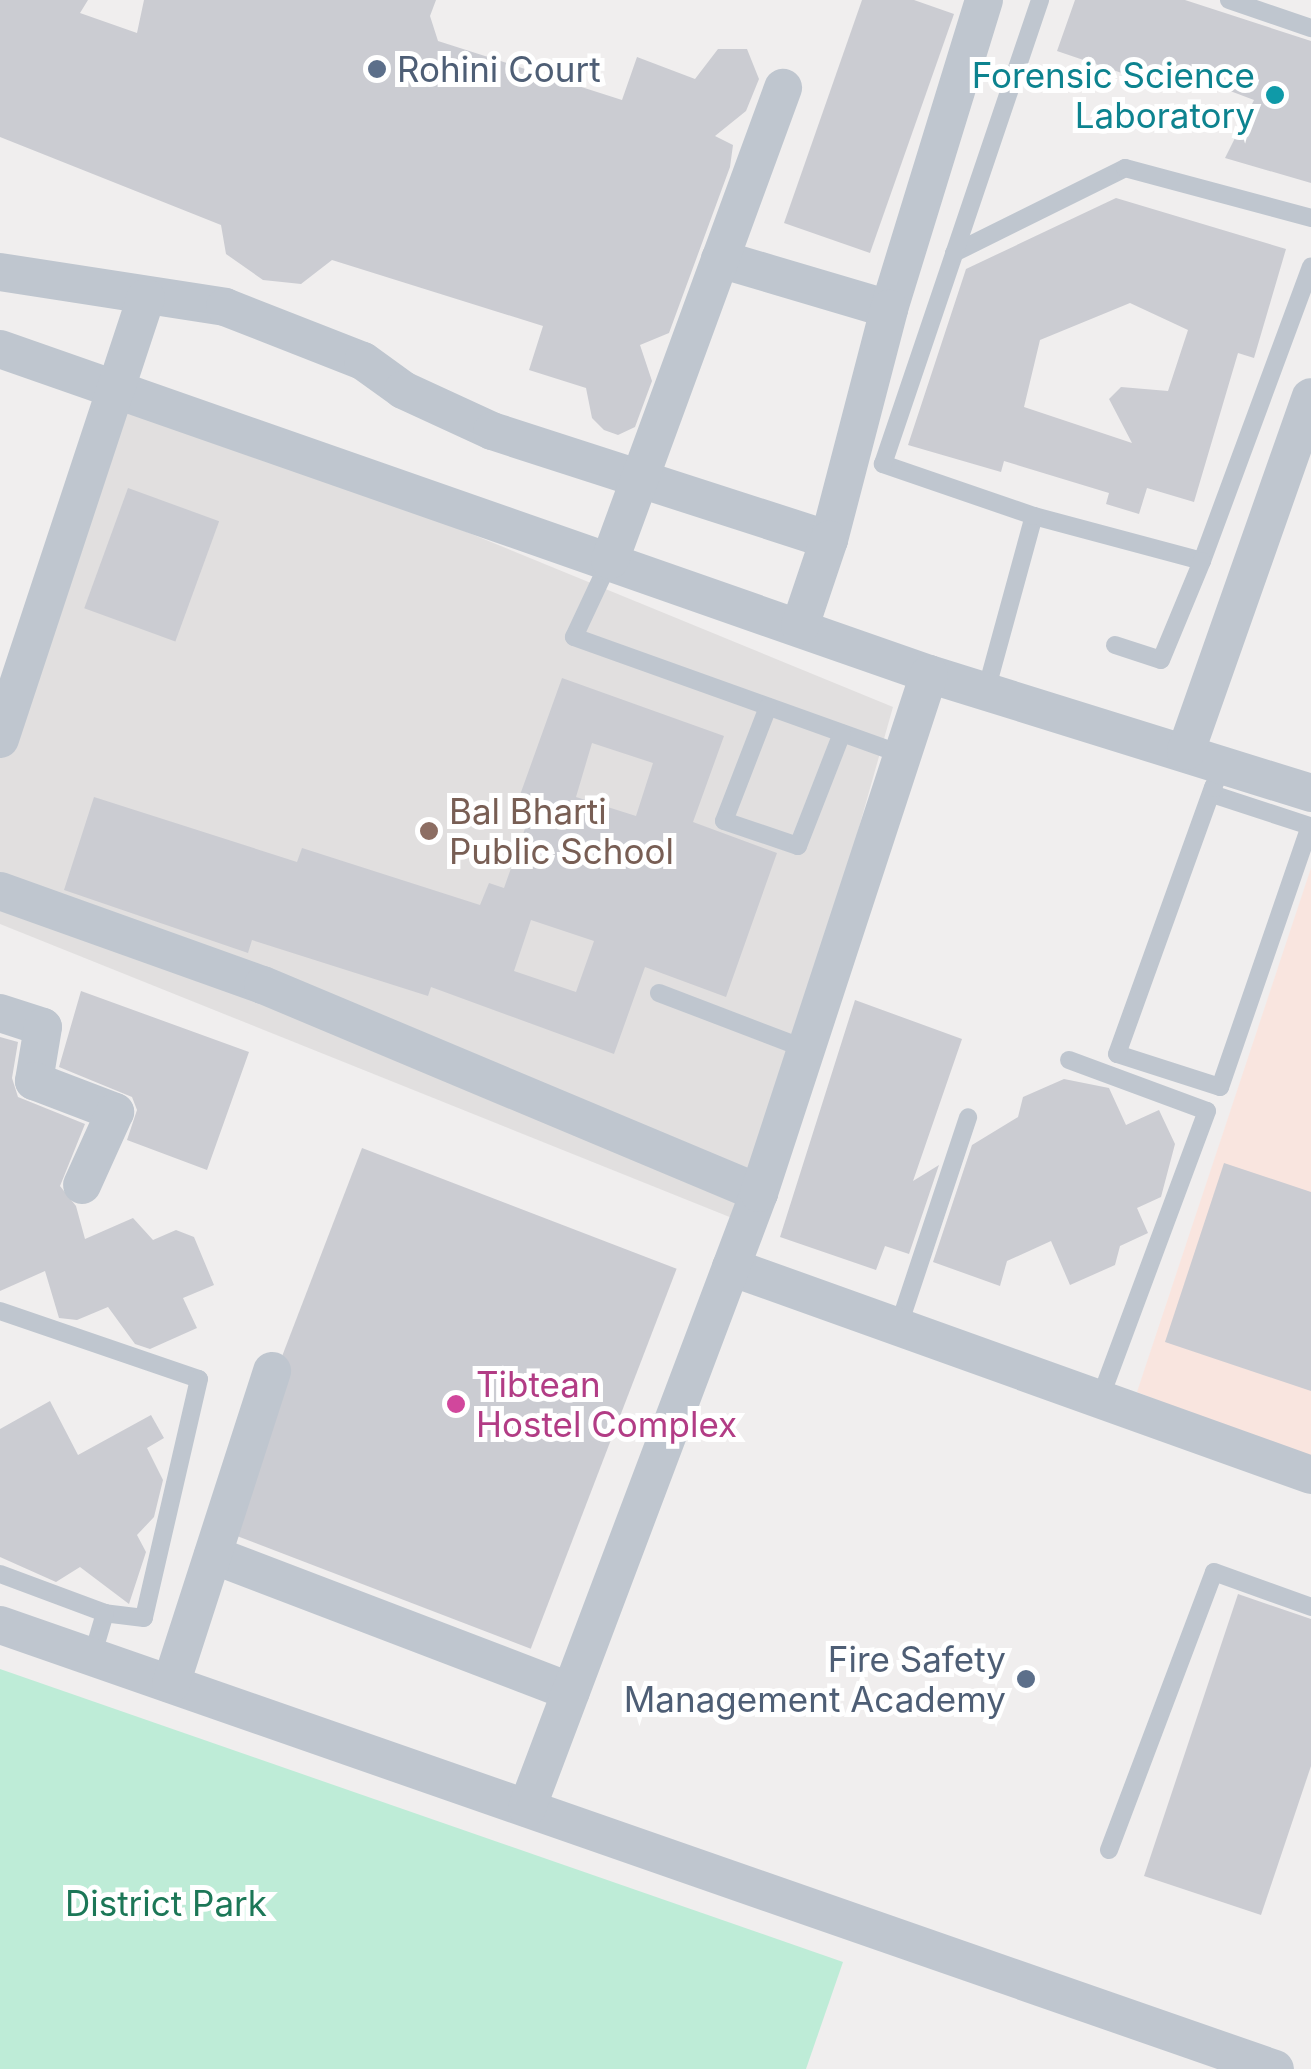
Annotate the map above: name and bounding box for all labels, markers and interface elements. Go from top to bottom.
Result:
place label: Rohini Court [397,48,601,90]
place label: Forensic Science Laboratory [972,54,1255,136]
marker: Rohini Court [366,58,388,80]
marker: Forensic Science Laboratory [1264,84,1286,106]
place label: Bal Bharti Public School [449,790,674,872]
marker: Bal Bharti Public School [418,820,440,842]
place label: Tibtean Hostel Complex [476,1363,737,1445]
marker: Tibtean Hostel Complex [445,1393,467,1415]
place label: Fire Safety Management Academy [624,1638,1006,1720]
marker: Fire Safety Management Academy [1015,1668,1037,1690]
park label: District Park [65,1882,267,1924]

